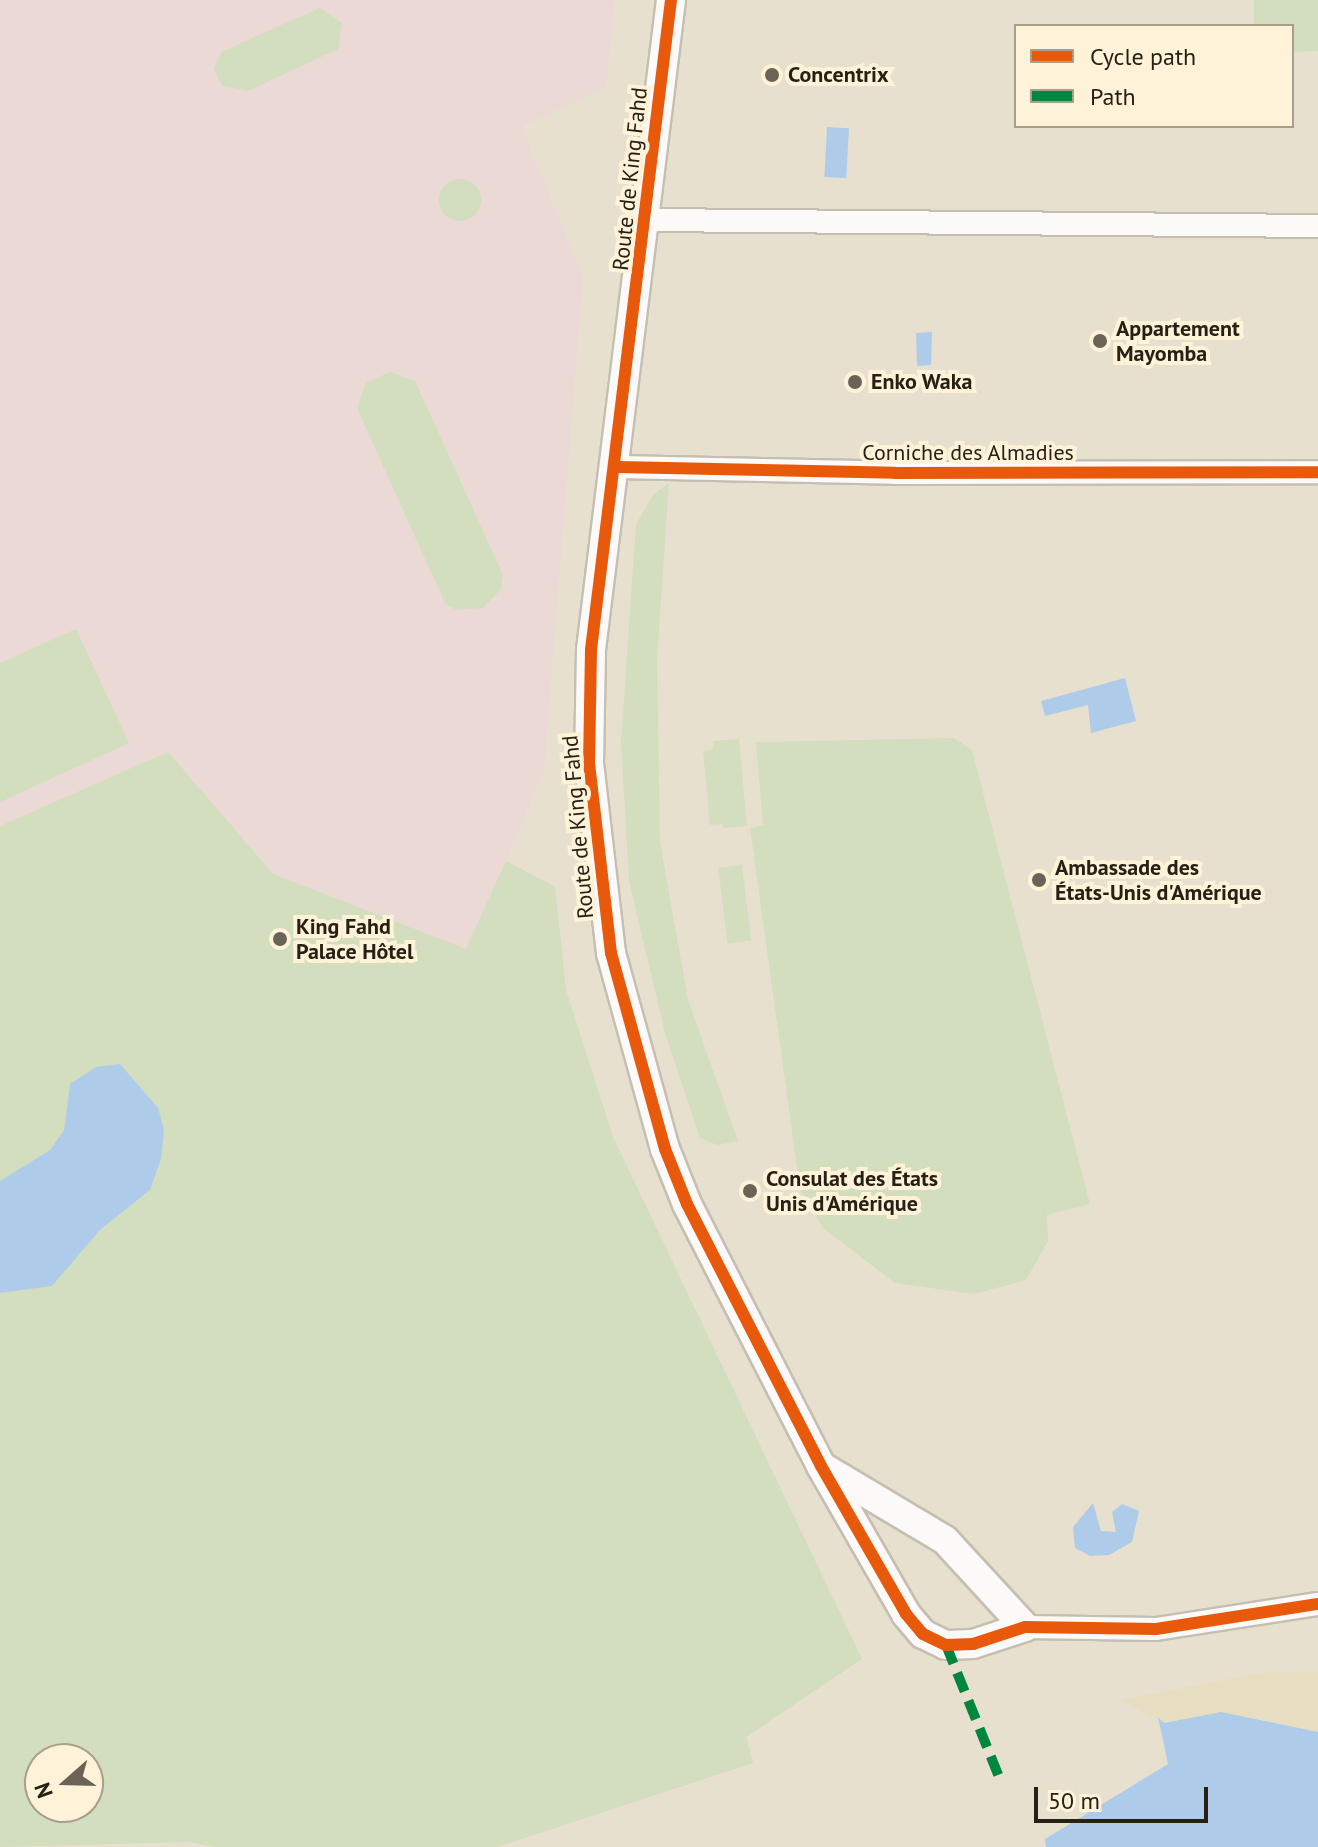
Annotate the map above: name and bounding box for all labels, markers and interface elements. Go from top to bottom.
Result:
legend [1014,24,1294,128]
text: Cycle path [1090,41,1196,72]
place label: Concentrix [788,62,888,88]
marker: Concentrix [763,66,781,84]
text: Path [1090,81,1136,112]
street label: Route de King Fahd [607,86,653,272]
place label: Appartement Mayomba [1116,315,1240,366]
marker: Appartement Mayomba [1091,332,1109,350]
place label: Enko Waka [871,369,973,395]
marker: Enko Waka [846,373,864,391]
street label: Corniche des Almadies [862,440,1074,466]
street label: Route de King Fahd [557,734,599,920]
place label: Ambassade des États-Unis d'Amérique [1055,854,1262,906]
marker: Ambassade des États-Unis d'Amérique [1030,871,1048,889]
place label: King Fahd Palace Hôtel [296,913,413,964]
marker: King Fahd Palace Hôtel [271,930,289,948]
place label: Consulat des États Unis d'Amérique [766,1165,938,1216]
marker: Consulat des États Unis d'Amérique [741,1182,759,1200]
north arrow [24,1743,104,1823]
scale bar [1038,1771,1212,1821]
text: N [28,1779,59,1802]
text: 50 m [1048,1785,1100,1816]

